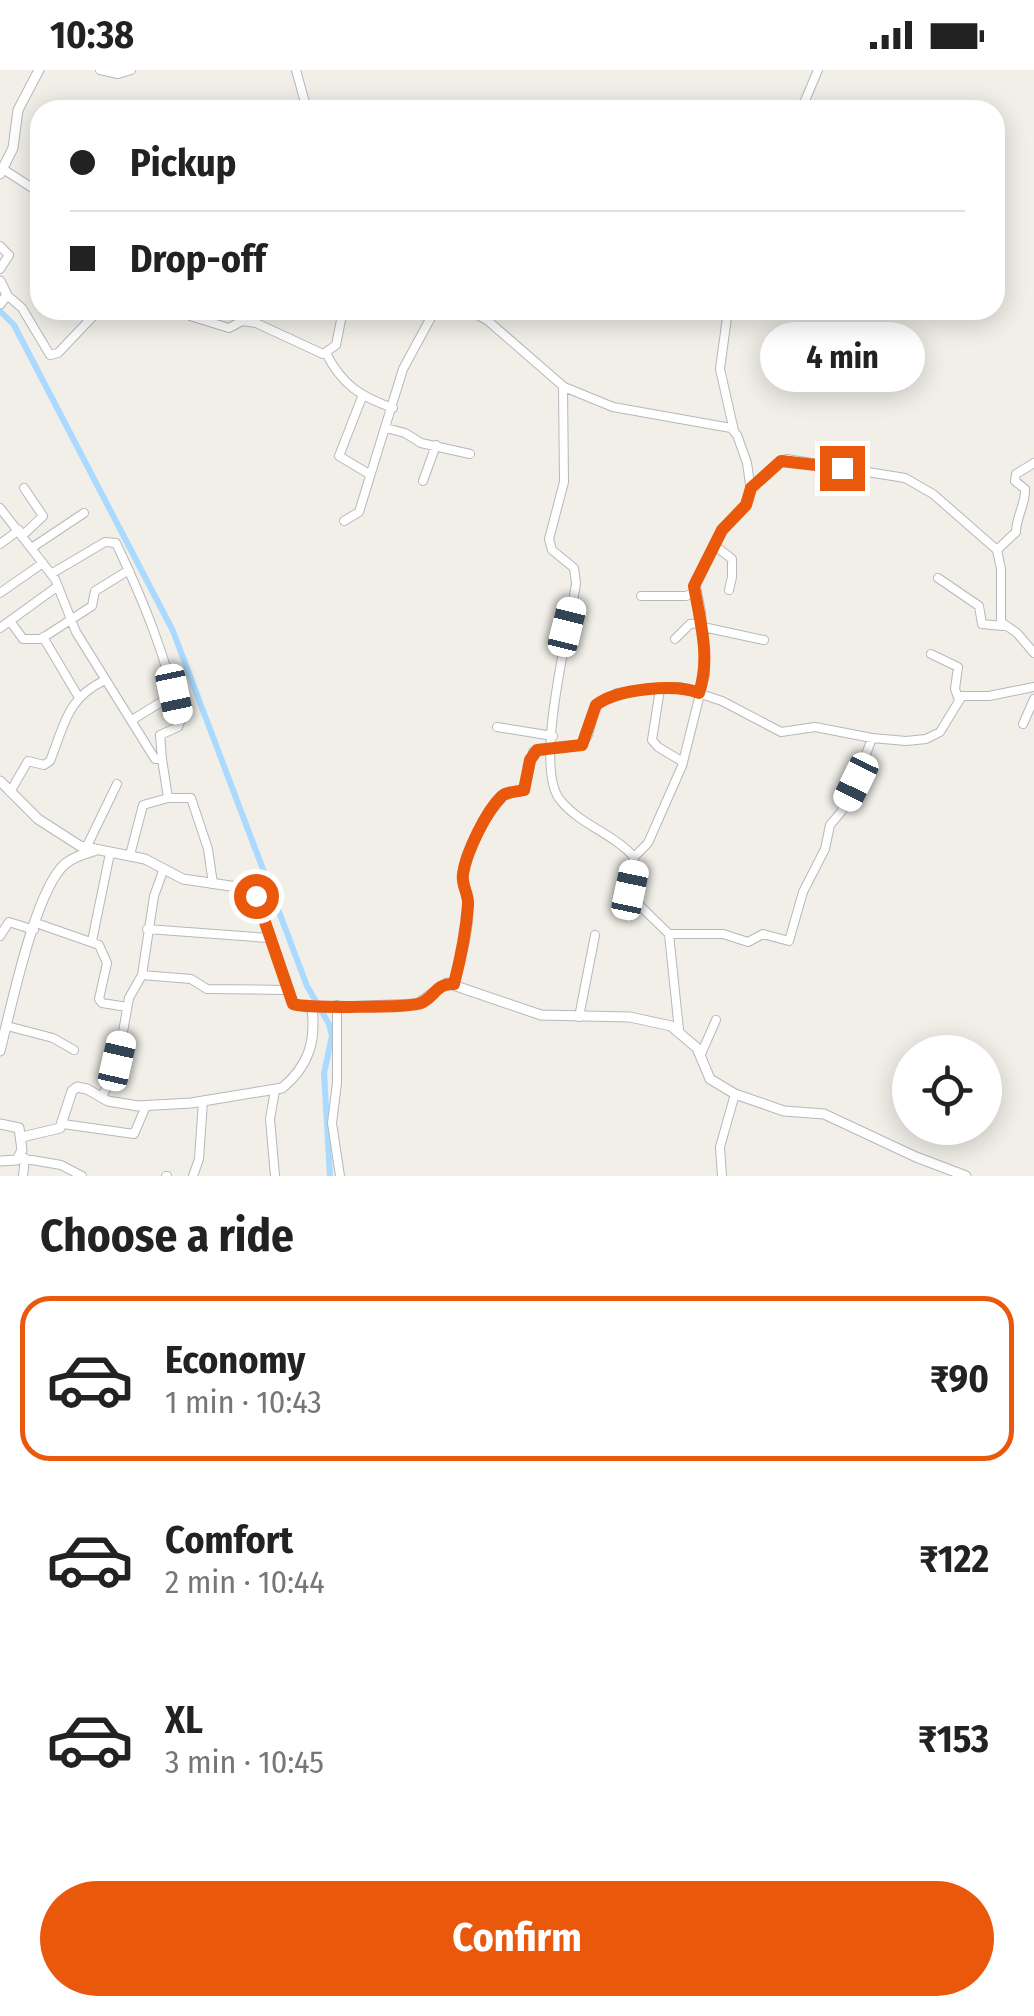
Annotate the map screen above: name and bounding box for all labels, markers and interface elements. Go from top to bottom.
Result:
text: 10:38 [50,12,134,58]
text: Pickup [130,140,236,186]
text: Drop-off [130,236,266,282]
callout: 4 min [760,323,924,393]
text: 4 min [806,338,879,376]
route end [820,446,865,491]
car [545,594,589,660]
car [153,662,195,726]
car [829,748,883,816]
car [609,858,651,922]
route start [234,874,279,919]
car [96,1028,138,1094]
map controls [892,1035,1002,1145]
button: locate [892,1035,1002,1145]
text: Choose a ride [40,1209,294,1263]
icon: car [45,1334,135,1424]
text: Economy [165,1337,305,1383]
text: ₹90 [930,1356,989,1402]
text: 1 min · 10:43 [165,1383,322,1421]
icon: car [45,1514,135,1604]
text: Comfort [165,1517,293,1563]
text: ₹122 [919,1536,989,1582]
text: 2 min · 10:44 [165,1563,325,1601]
icon: car [45,1694,135,1784]
text: XL [165,1697,203,1743]
text: ₹153 [918,1716,989,1762]
text: 3 min · 10:45 [165,1743,324,1781]
button: Confirm [40,1881,994,1996]

